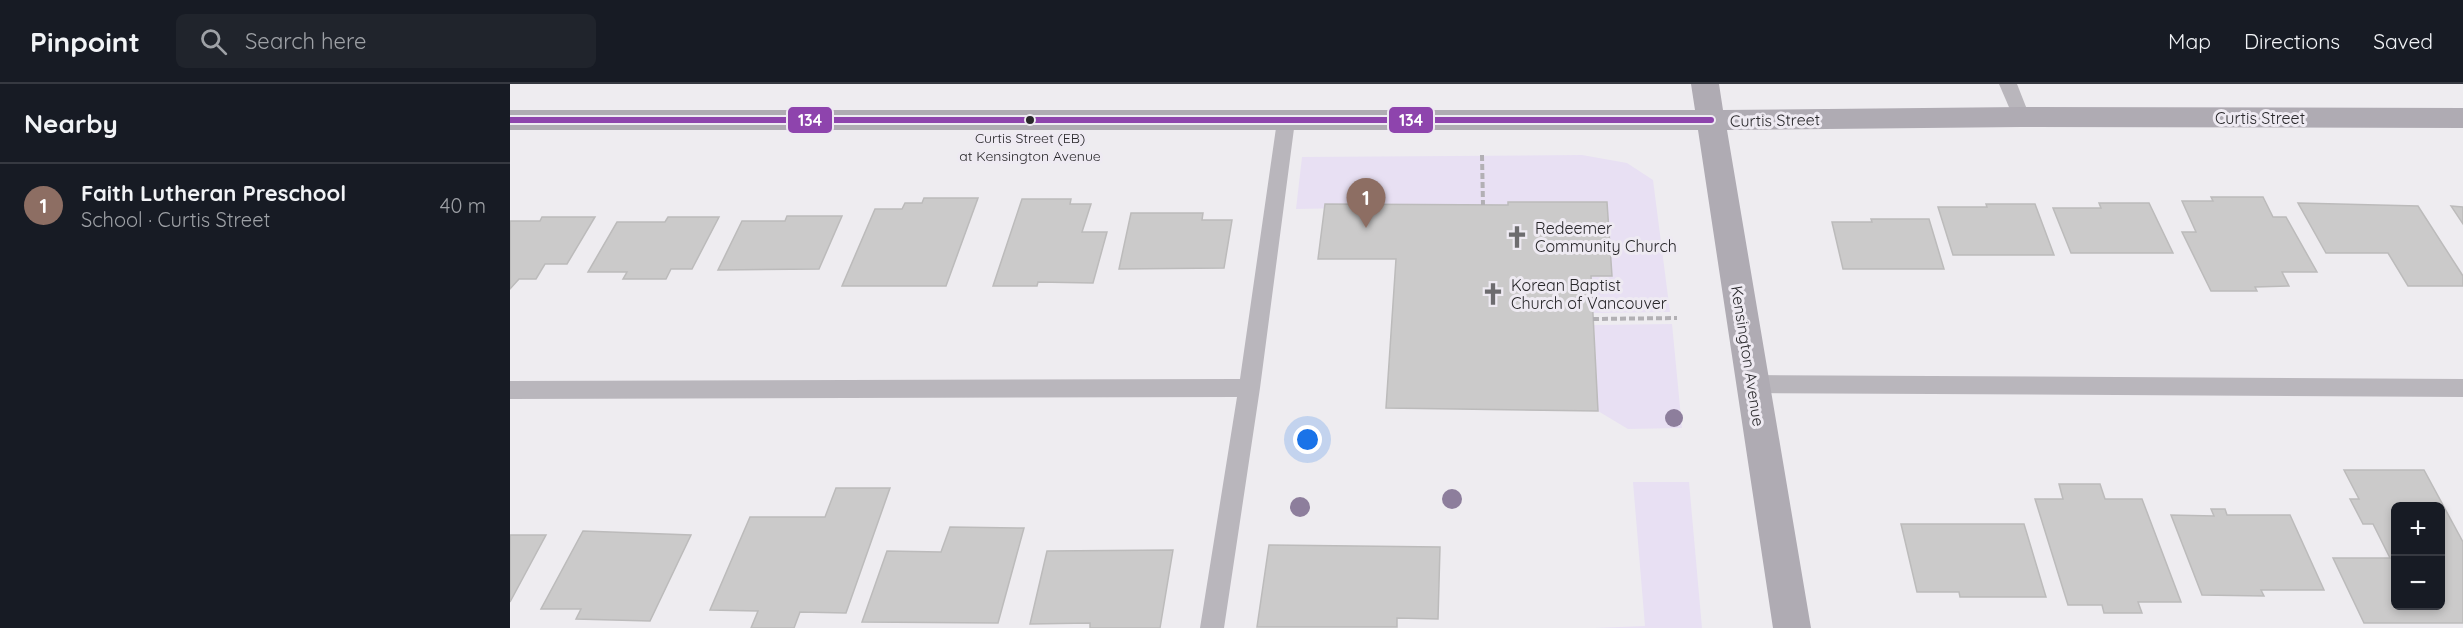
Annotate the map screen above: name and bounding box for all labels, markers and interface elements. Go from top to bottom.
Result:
search box [176,14,596,68]
text: Pinpoint [30,24,140,59]
icon: search [197,25,230,58]
text: Search here [245,27,366,55]
text: Map [2168,28,2211,54]
text: Directions [2244,28,2340,54]
text: Saved [2373,28,2433,54]
line badge: 134 [787,106,833,134]
line badge: 134 [1388,106,1434,134]
text: Nearby [24,107,118,140]
street label: Curtis Street [2215,108,2305,128]
street label: Curtis Street [1730,109,1820,131]
text: 134 [798,110,823,130]
text: 134 [1399,110,1424,130]
marker: Curtis Street (EB) at Kensington Avenue [1024,114,1036,126]
place label: Curtis Street (EB) at Kensington Avenue [959,129,1101,165]
pin: 1 [1346,178,1386,228]
text: Faith Lutheran Preschool [81,179,346,207]
text: 1 [40,193,47,218]
text: 40 m [440,193,486,218]
text: School · Curtis Street [81,207,270,232]
place label: Redeemer Community Church [1535,218,1677,256]
church icon: Redeemer Community Church [1504,224,1530,250]
place label: Korean Baptist Church of Vancouver [1511,275,1667,313]
church icon: Korean Baptist Church of Vancouver [1480,281,1506,307]
street label: Kensington Avenue [1727,284,1769,428]
your location [1293,425,1322,454]
map controls [2391,502,2445,610]
button: + [2391,502,2445,556]
button: − [2391,556,2445,610]

